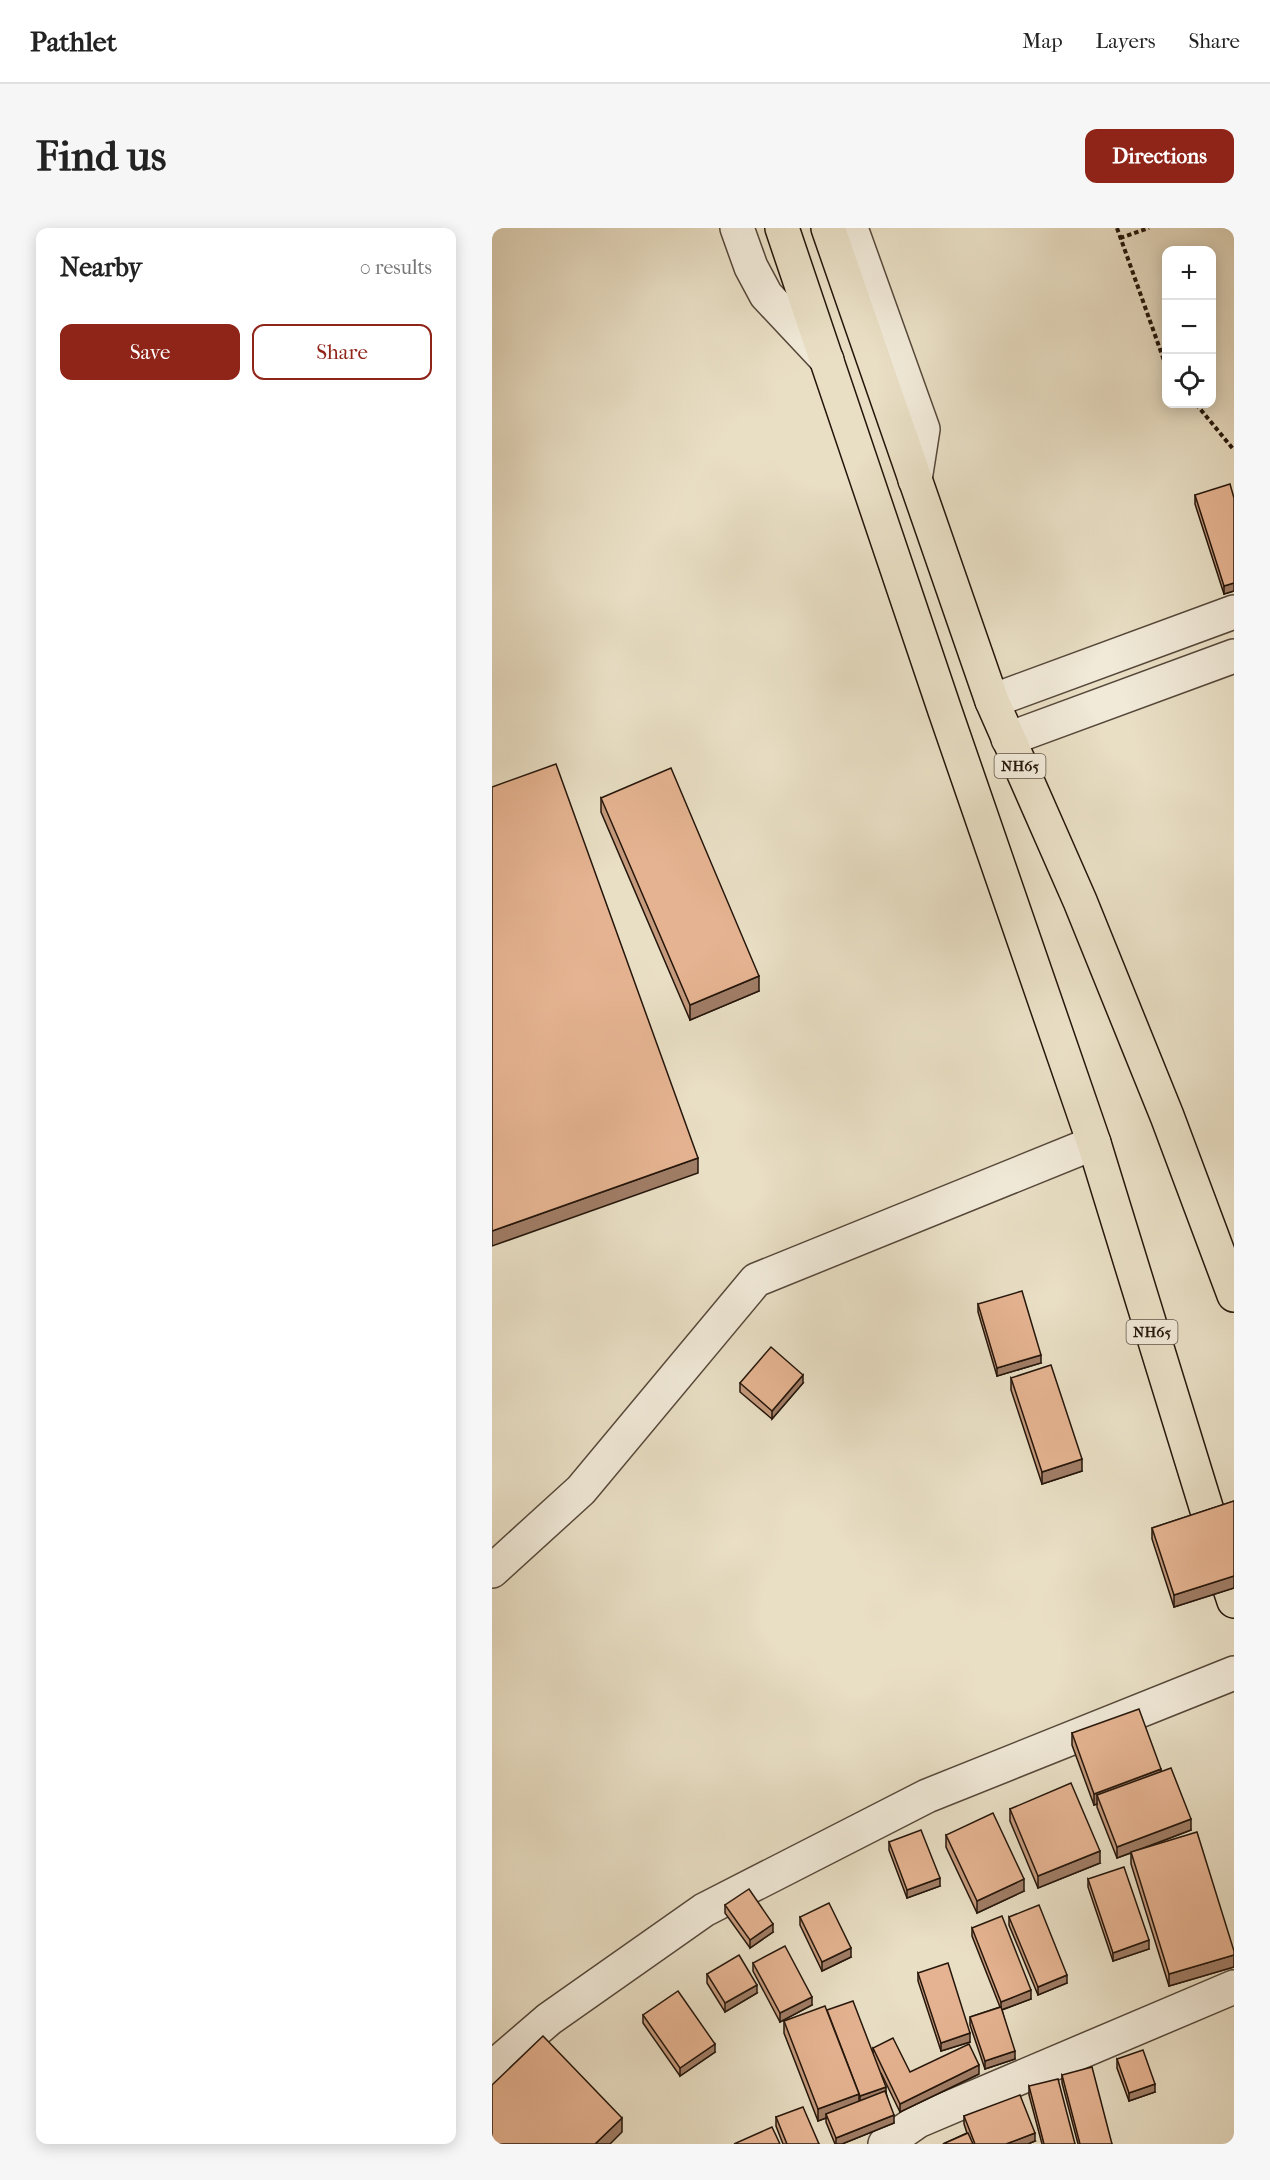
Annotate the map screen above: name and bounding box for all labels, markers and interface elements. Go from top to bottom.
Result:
text: Pathlet [30,25,117,58]
text: Map [1022,29,1063,53]
text: Layers [1096,29,1155,53]
text: Share [1188,29,1240,53]
button: Directions [1085,129,1234,183]
text: Find us [36,132,166,181]
map controls [1162,246,1216,408]
button: + [1162,246,1216,300]
text: Nearby [60,252,142,283]
text: 0 results [360,256,432,279]
button: − [1162,300,1216,354]
button: Save [60,324,240,380]
button: Share [252,324,432,380]
button: locate [1162,354,1216,408]
road number: NH65 [994,754,1046,778]
road number: NH65 [1126,1320,1178,1344]

